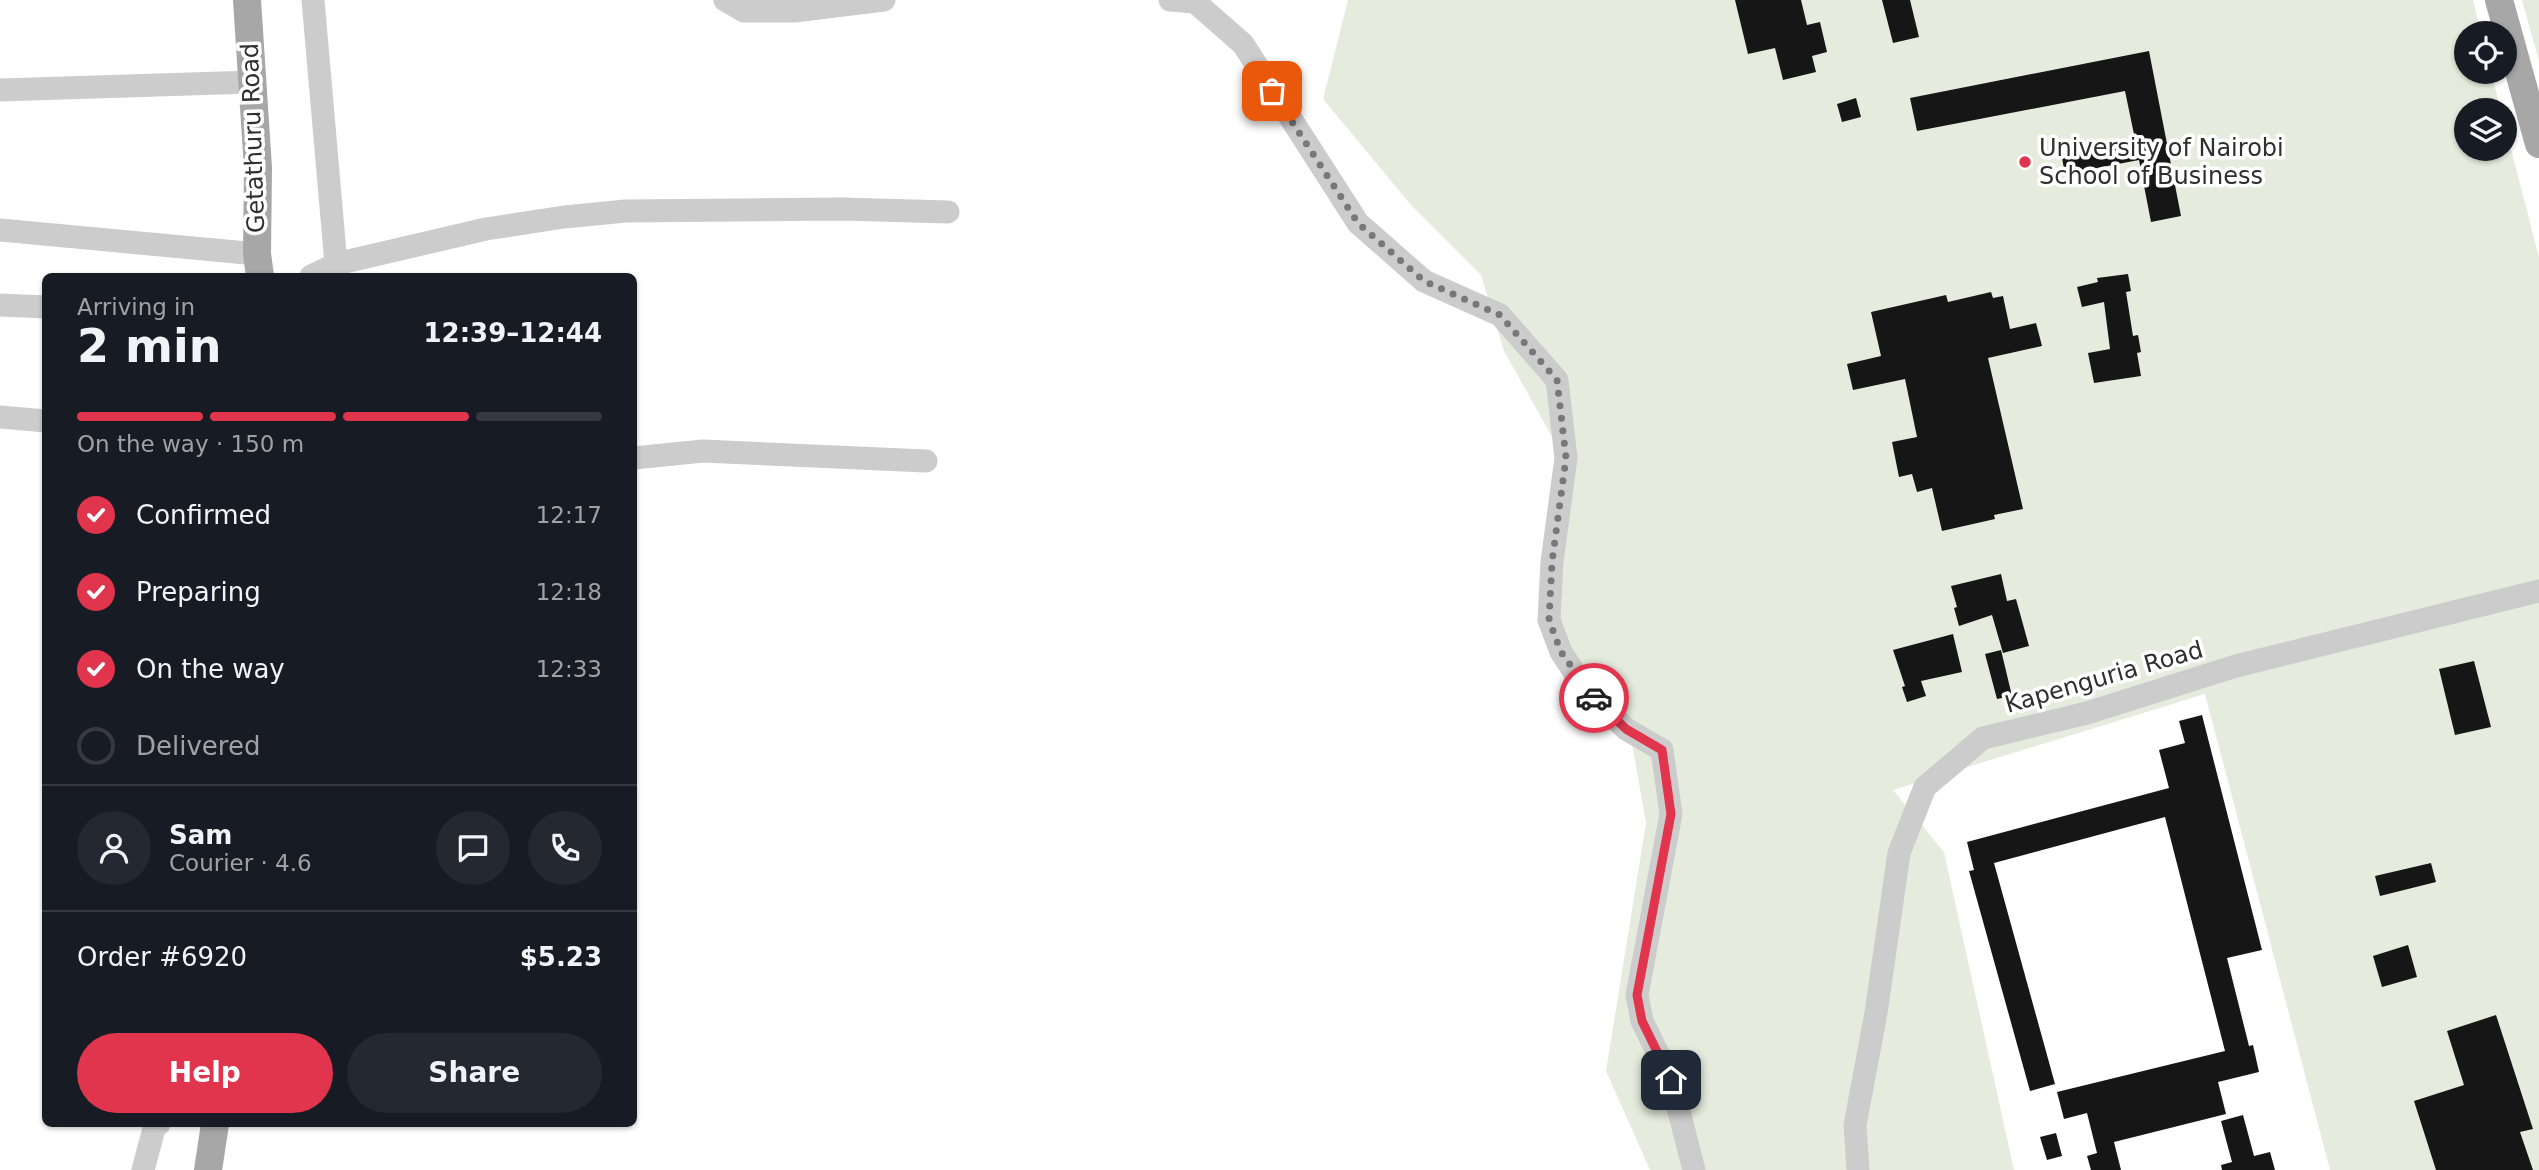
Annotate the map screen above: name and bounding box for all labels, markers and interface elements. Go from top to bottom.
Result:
map controls [2454,21,2517,161]
button: locate [2454,21,2517,84]
street label: Getathuru Road [236,42,270,234]
pin [1242,61,1302,121]
icon: bag [1253,72,1291,110]
button: layers [2454,98,2517,161]
place label: University of Nairobi School of Business [2039,134,2284,190]
marker: University of Nairobi School of Business [2017,154,2033,170]
text: Arriving in [77,294,195,320]
text: 12:39–12:44 [423,318,602,348]
text: 2 min [77,319,221,373]
text: On the way · 150 m [77,431,304,457]
icon: check [77,496,115,534]
text: Confirmed [136,500,271,530]
text: 12:17 [536,502,602,528]
icon: check [77,573,115,611]
text: Preparing [136,577,261,607]
text: 12:18 [536,579,602,605]
street label: Kapenguria Road [2002,635,2206,719]
icon: check [77,650,115,688]
text: On the way [136,654,285,684]
text: 12:33 [536,656,602,682]
courier [1559,663,1629,733]
icon: car [1575,679,1613,717]
text: Delivered [136,731,260,761]
button: person [77,811,151,885]
button: chat [436,811,510,885]
button: phone [528,811,602,885]
text: Sam [169,820,232,850]
text: Courier · 4.6 [169,850,312,876]
text: Order #6920 [77,942,247,972]
text: $5.23 [520,942,602,972]
button: Help [77,1033,333,1113]
button: Share [347,1033,602,1113]
pin [1641,1050,1701,1110]
icon: home [1652,1061,1690,1099]

